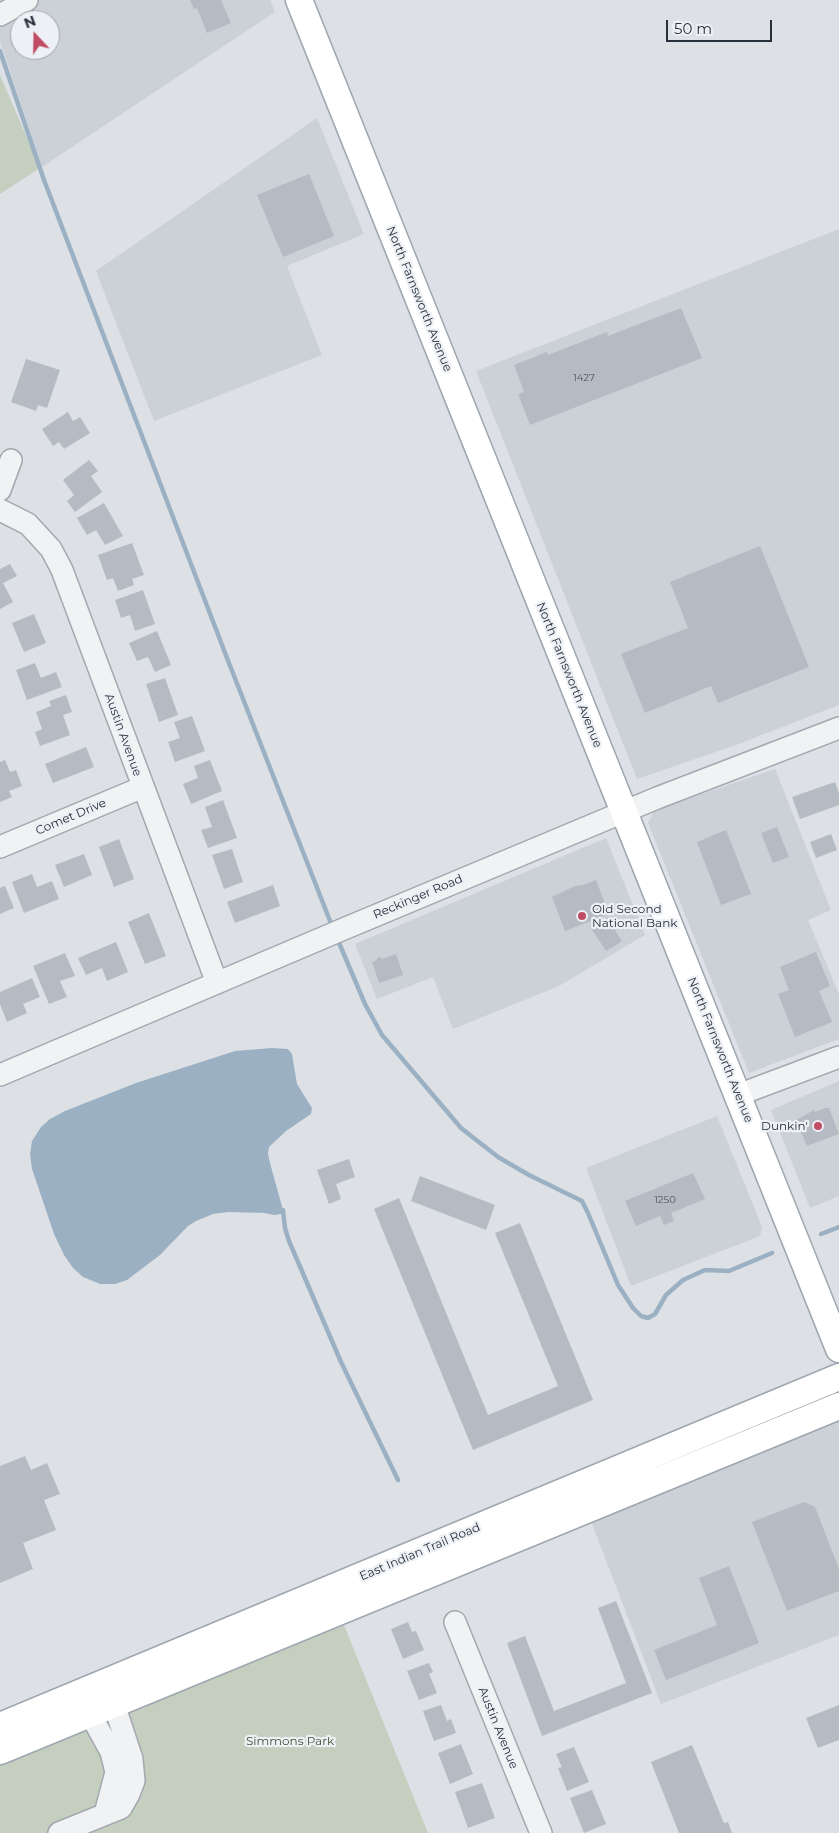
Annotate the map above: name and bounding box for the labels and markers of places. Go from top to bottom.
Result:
place label: Old Second National Bank [592,902,677,930]
marker: Old Second National Bank [576,910,588,922]
place label: Dunkin' [761,1119,808,1133]
marker: Dunkin' [812,1120,824,1132]

